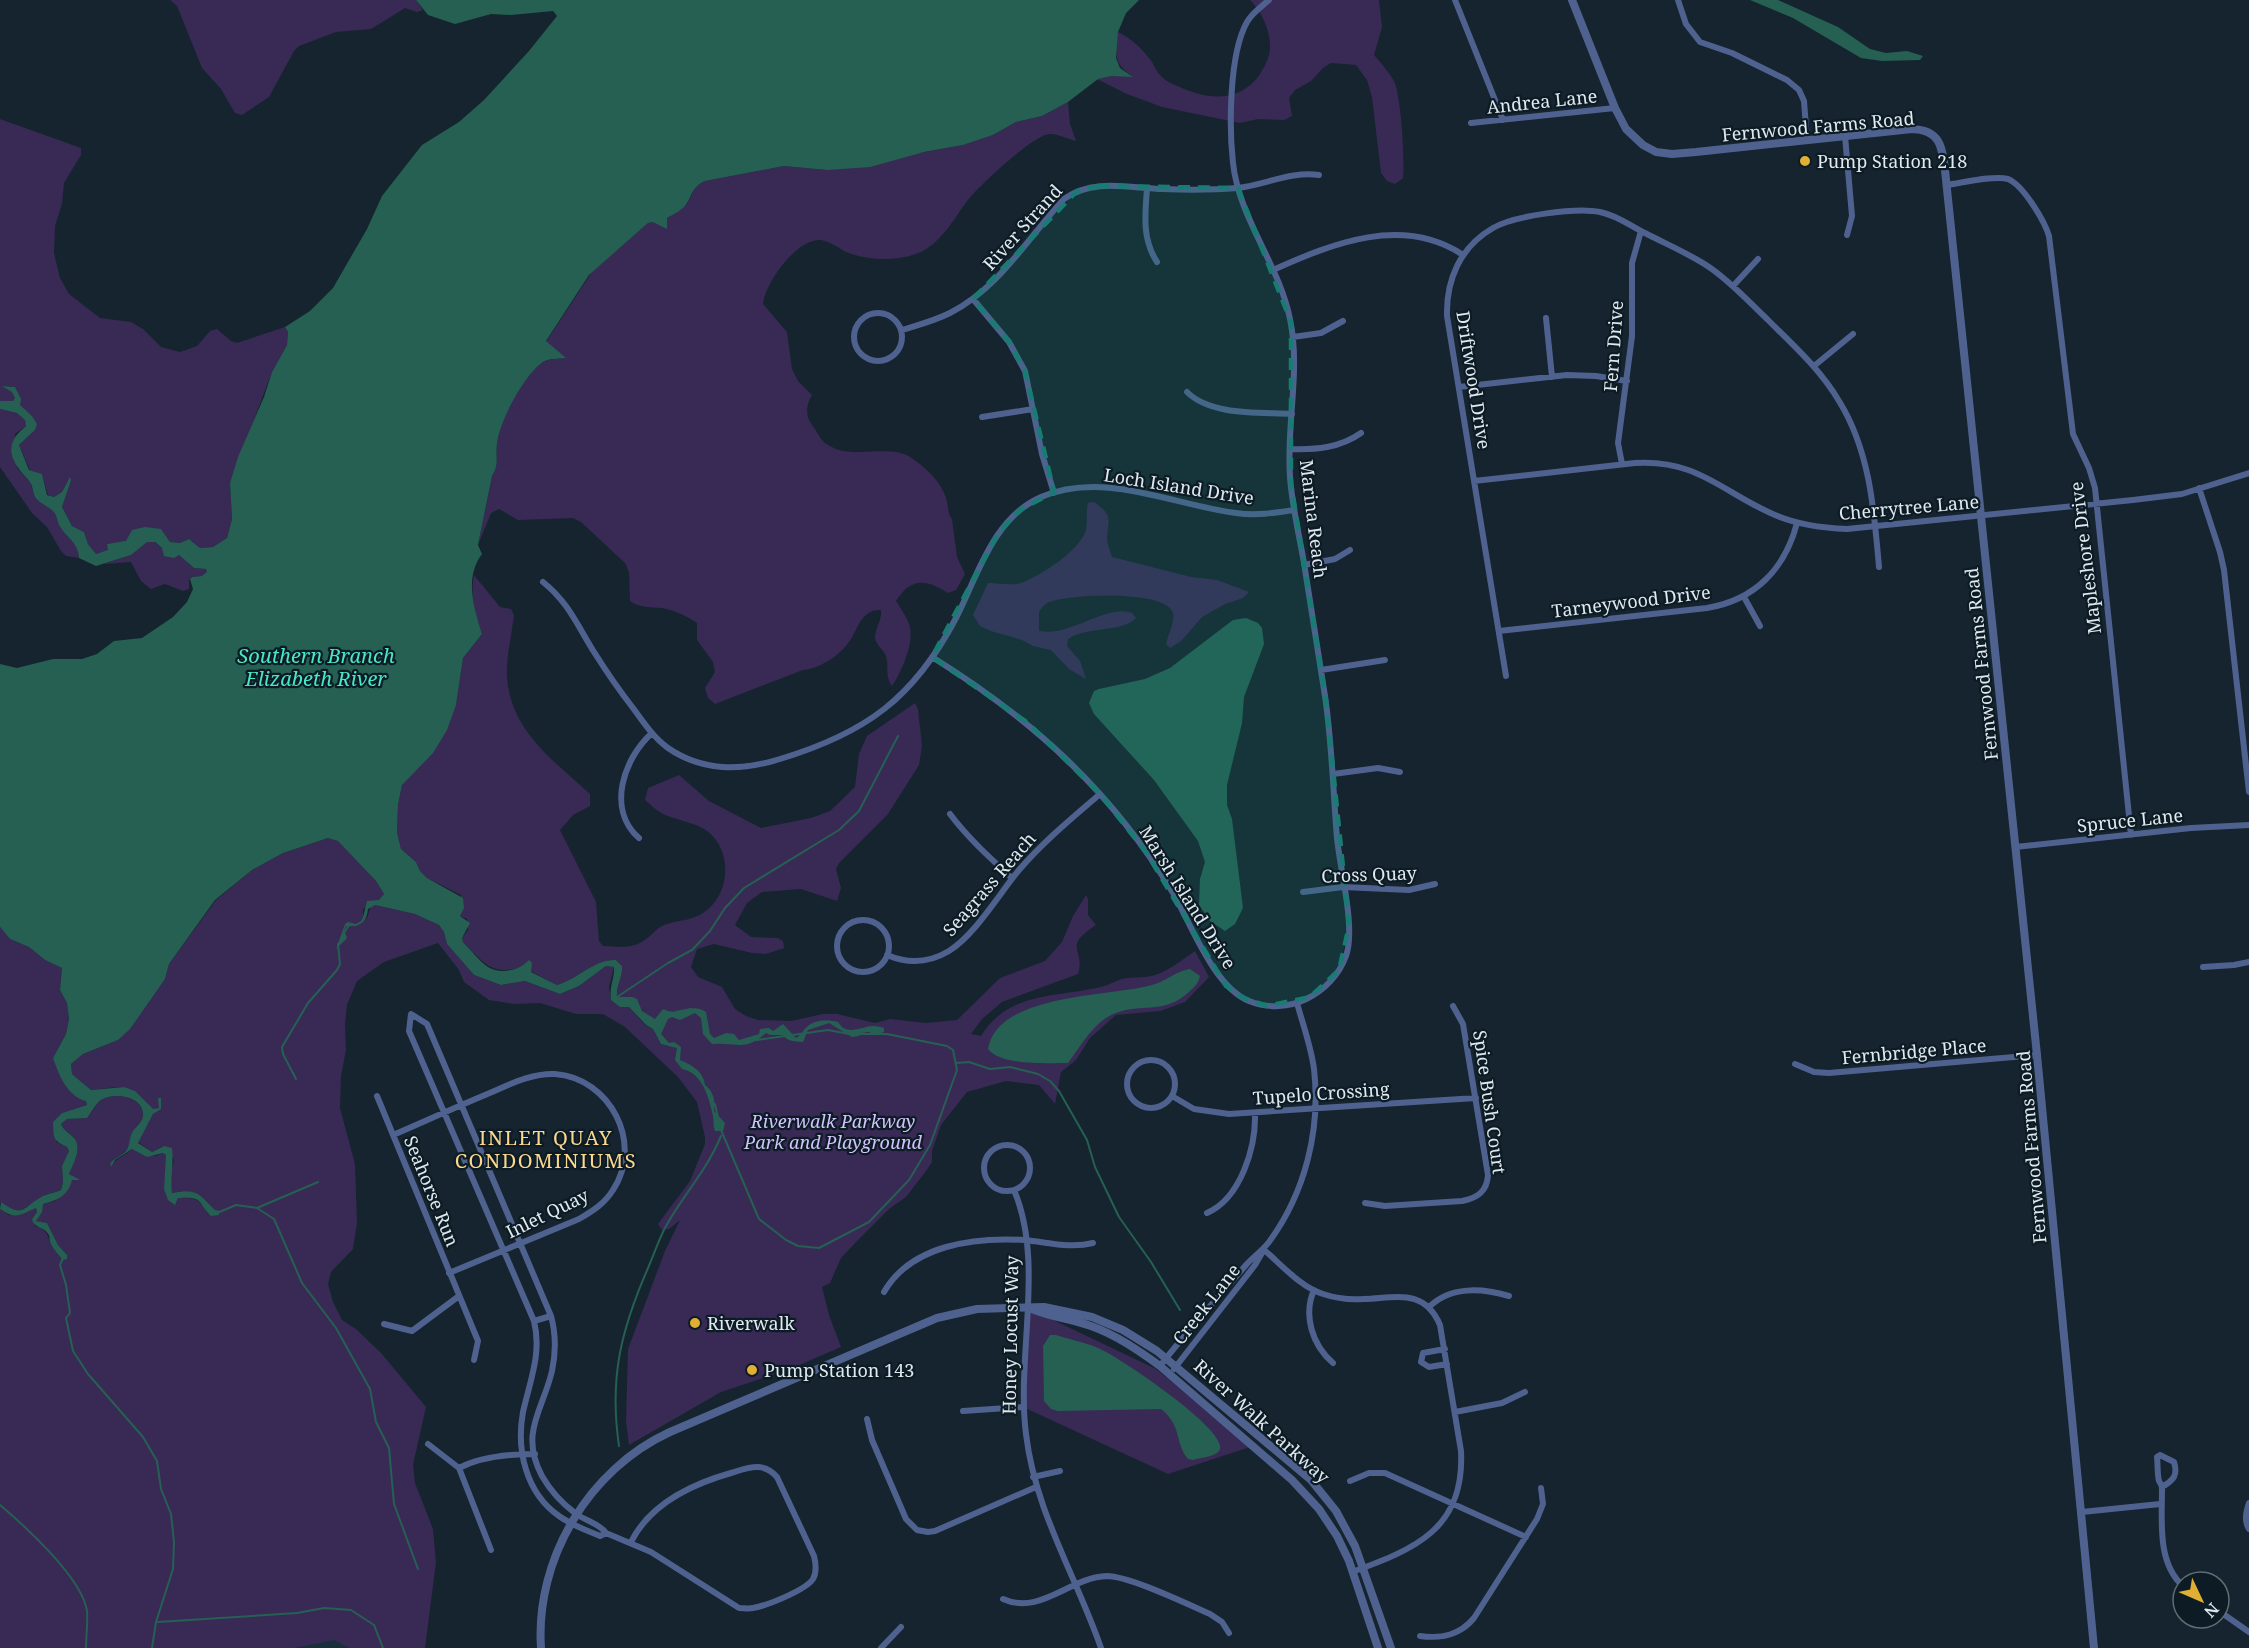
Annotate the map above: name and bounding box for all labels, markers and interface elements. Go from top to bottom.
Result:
street label: Andrea Lane [1486,83,1598,119]
street label: Fernwood Farms Road [1721,106,1915,146]
place label: Pump Station 218 [1817,149,1967,173]
marker: Pump Station 218 [1798,154,1812,168]
street label: River Strand [977,179,1067,275]
street label: Fern Drive [1598,299,1628,393]
street label: Driftwood Drive [1451,309,1497,451]
street label: Marina Reach [1295,458,1333,580]
street label: Loch Island Drive [1102,462,1256,510]
street label: Mapleshore Drive [2064,480,2106,636]
street label: Cherrytree Lane [1838,489,1980,525]
street label: Fernwood Farms Road [1959,567,2003,761]
street label: Tarneywood Drive [1550,579,1712,623]
water label: Southern Branch Elizabeth River [237,642,395,692]
street label: Spruce Lane [2076,802,2184,838]
street label: Marsh Island Drive [1134,821,1242,973]
street label: Seagrass Reach [937,827,1041,941]
street label: Cross Quay [1321,860,1418,888]
street label: Spice Bush Court [1468,1029,1512,1175]
street label: Fernbridge Place [1841,1033,1987,1069]
street label: Fernwood Farms Road [2011,1050,2051,1244]
street label: Tupelo Crossing [1252,1076,1390,1110]
park label: Riverwalk Parkway Park and Playground [743,1109,922,1154]
district label: INLET QUAY CONDOMINIUMS [455,1124,637,1174]
street label: Seahorse Run [399,1132,465,1250]
street label: Inlet Quay [502,1182,593,1243]
street label: Honey Locust Way [997,1254,1023,1415]
street label: Creek Lane [1167,1259,1245,1349]
place label: Riverwalk [707,1311,795,1335]
marker: Riverwalk [688,1316,702,1330]
street label: River Walk Parkway [1189,1354,1336,1489]
place label: Pump Station 143 [764,1358,914,1382]
marker: Pump Station 143 [745,1363,759,1377]
north arrow [2171,1570,2231,1630]
text: N [2199,1598,2224,1623]

